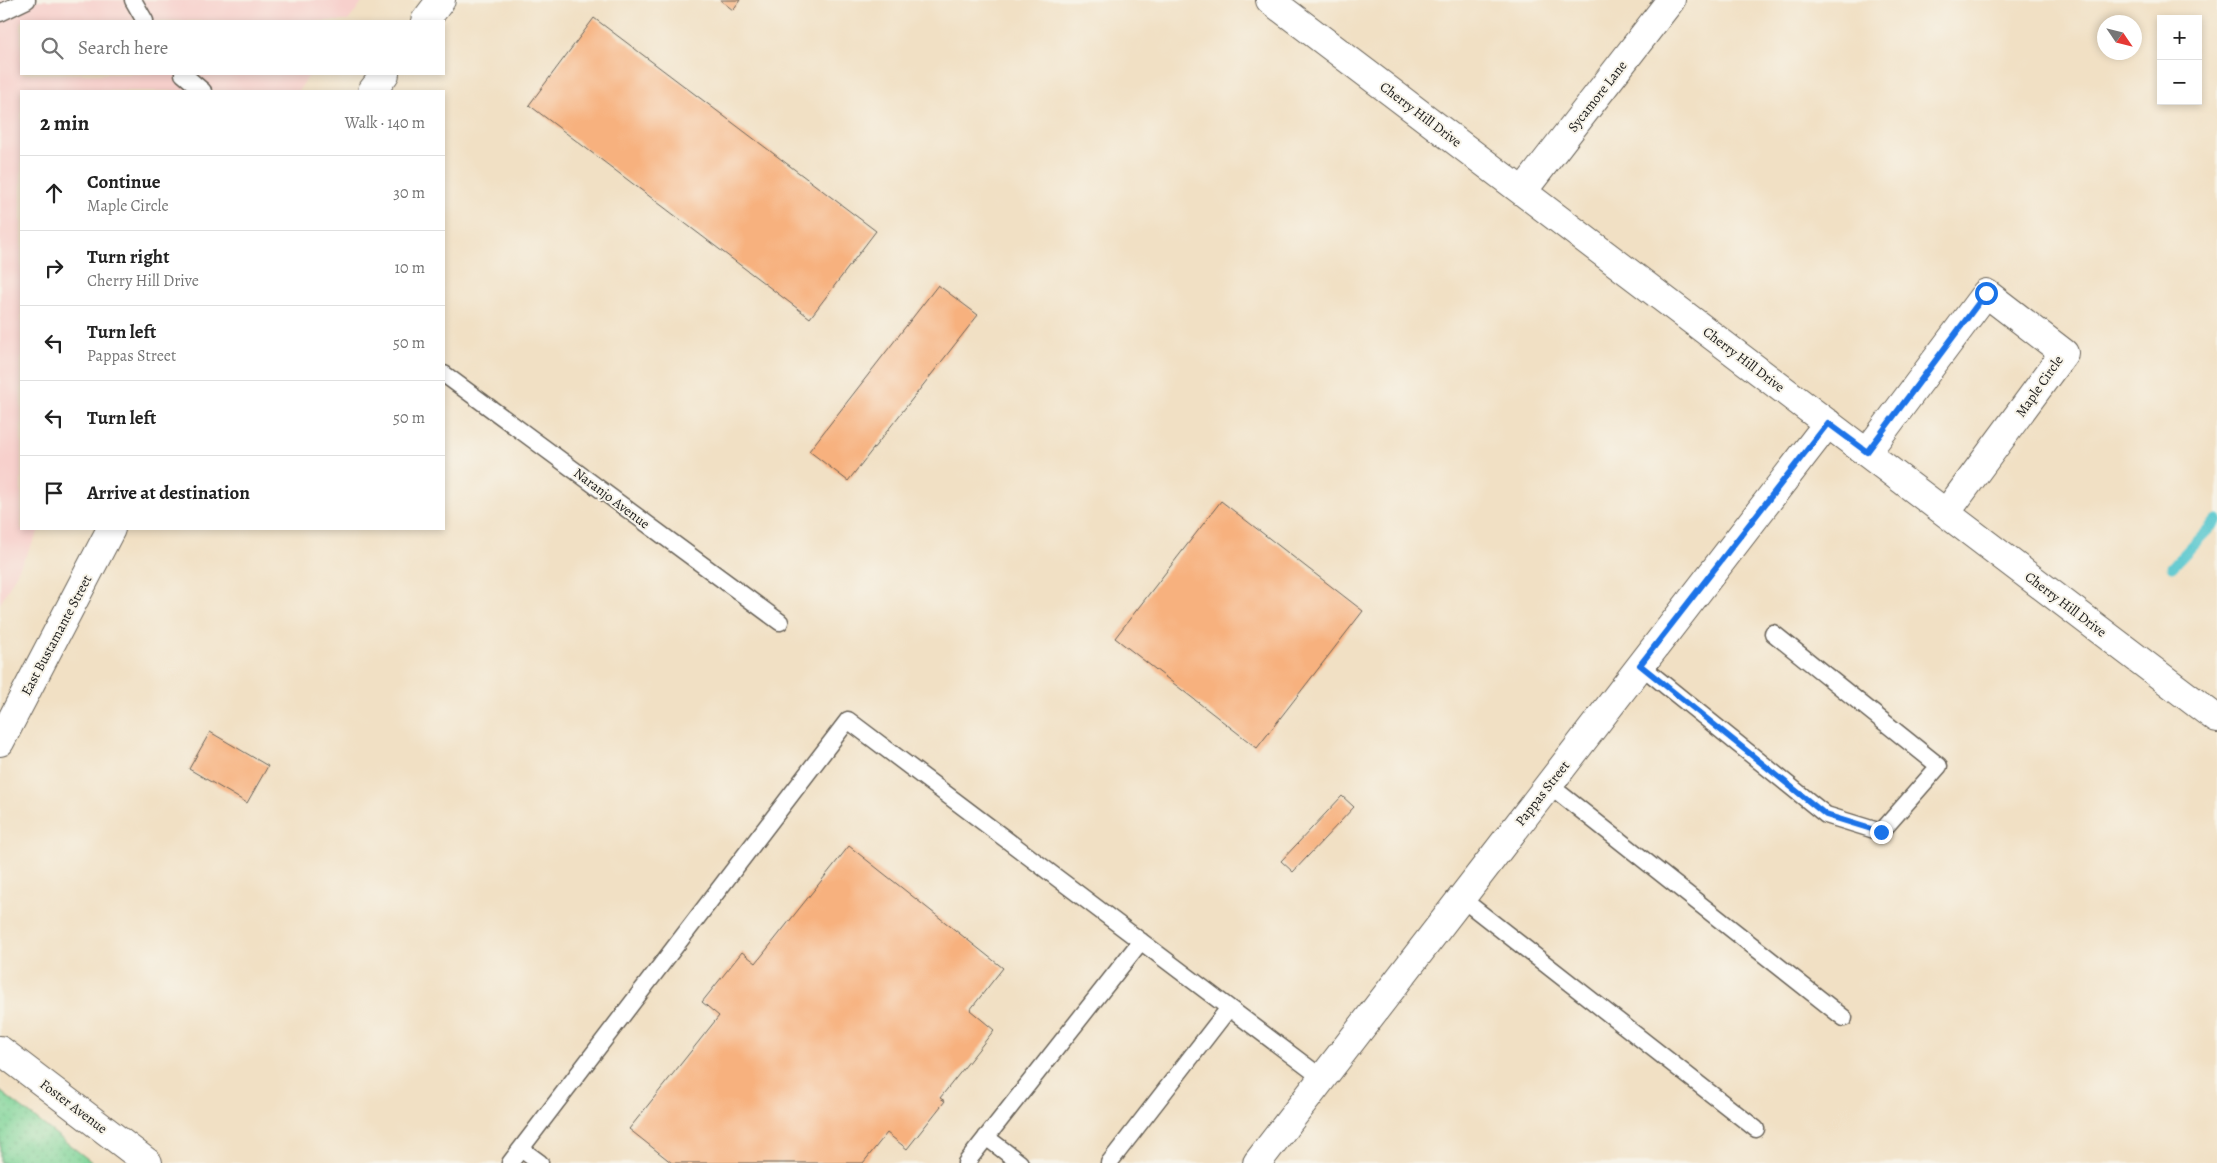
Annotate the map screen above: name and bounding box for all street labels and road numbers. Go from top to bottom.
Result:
street label: Sycamore Lane [1563,57,1631,136]
street label: Cherry Hill Drive [1376,77,1465,151]
street label: Cherry Hill Drive [1699,322,1788,396]
street label: Maple Circle [2011,352,2068,421]
street label: Naranjo Avenue [570,464,654,533]
street label: Cherry Hill Drive [2021,567,2110,641]
street label: East Bustamante Street [17,571,97,699]
street label: Pappas Street [1511,756,1574,830]
street label: Foster Avenue [36,1075,111,1138]

